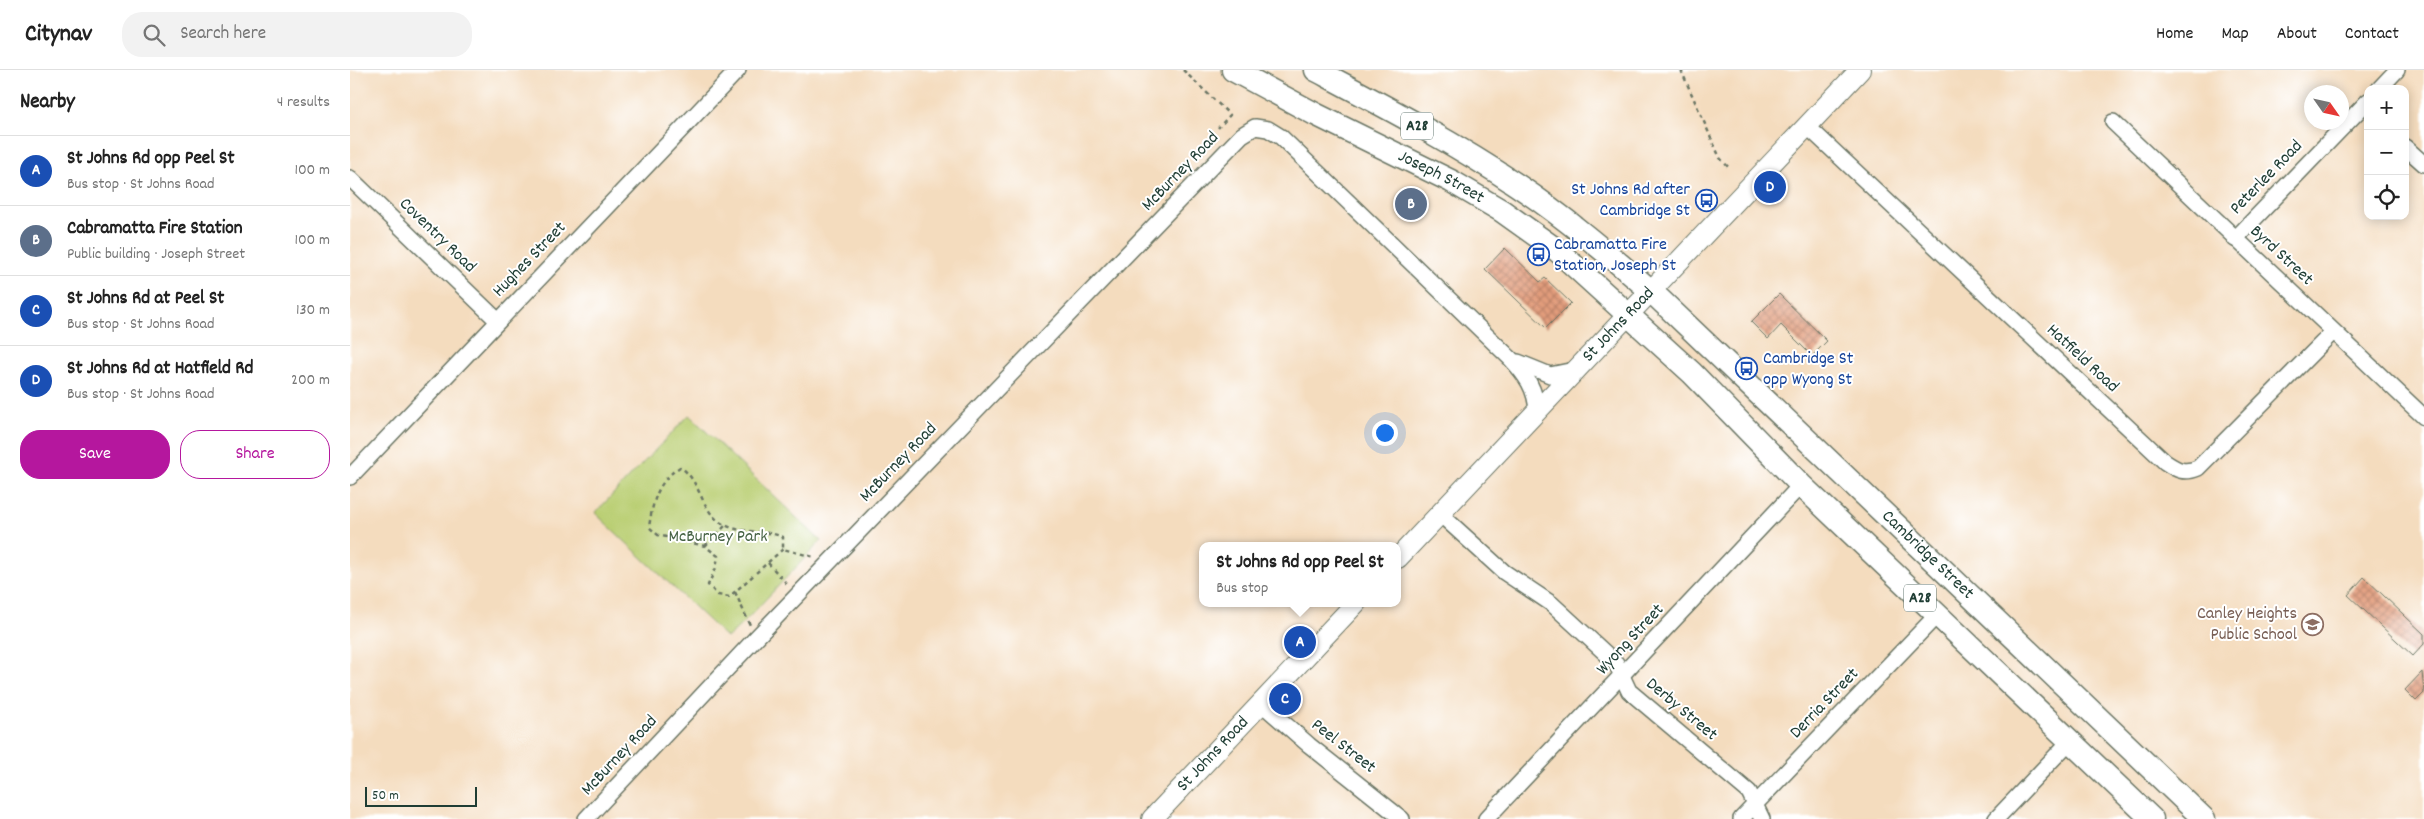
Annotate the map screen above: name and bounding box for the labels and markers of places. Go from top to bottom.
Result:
pin: D [1754,168,1786,206]
place label: St Johns Rd after Cambridge St [1571,178,1690,224]
pin: B [1395,185,1427,223]
bus stop icon: St Johns Rd after Cambridge St [1694,188,1718,212]
place label: Cabramatta Fire Station, Joseph St [1554,233,1676,279]
bus stop icon: Cabramatta Fire Station, Joseph St [1526,243,1550,267]
place label: Cambridge St opp Wyong St [1763,347,1854,393]
bus stop icon: Cambridge St opp Wyong St [1735,357,1759,381]
place label: Canley Heights Public School [2197,602,2298,648]
school or university icon: Canley Heights Public School [2301,612,2325,636]
pin: A [1284,623,1316,661]
pin: C [1269,680,1301,718]

